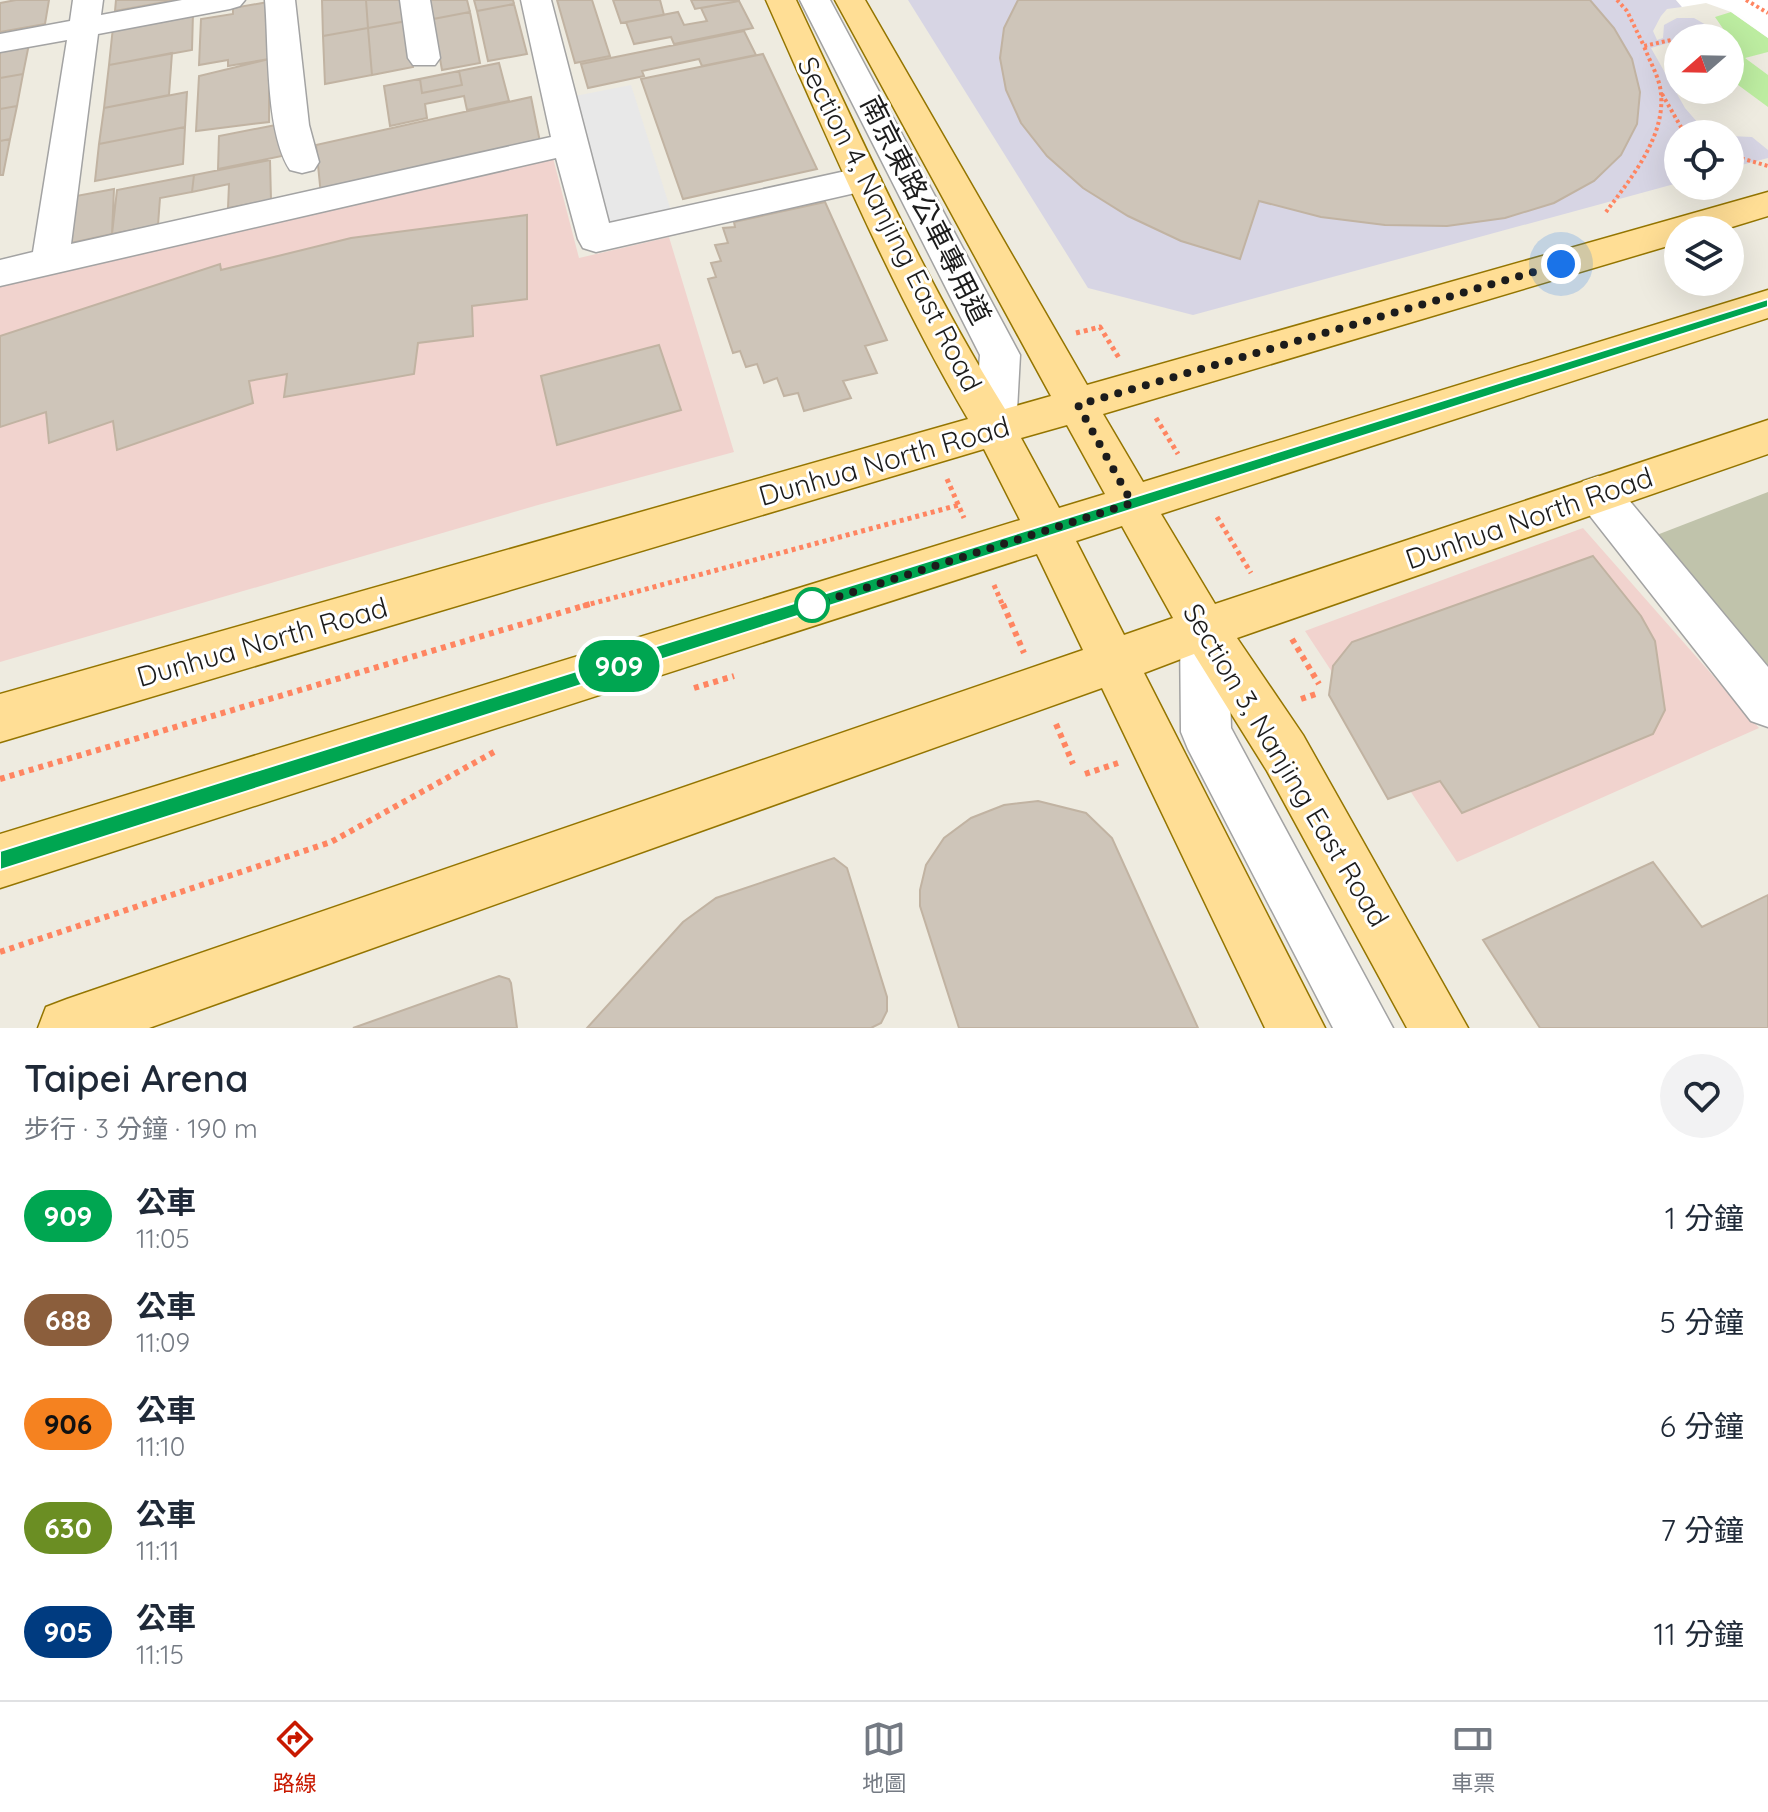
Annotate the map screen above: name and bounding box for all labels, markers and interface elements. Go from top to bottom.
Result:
north arrow [1664,24,1744,104]
map controls [1664,24,1744,296]
street label: Section 4, Nanjing East Road [791,50,990,397]
street label: 南京東路公車專用道 [854,90,999,330]
button: locate [1664,120,1744,200]
button: layers [1664,216,1744,296]
your location [1541,244,1581,284]
street label: Dunhua North Road [754,408,1013,513]
street label: Dunhua North Road [1401,459,1657,576]
unlabelled marker [795,588,829,622]
street label: Dunhua North Road [132,589,391,694]
street label: Section 3, Nanjing East Road [1176,597,1397,933]
line badge: 909 [573,640,665,692]
text: 909 [594,648,644,683]
text: Taipei Arena [24,1054,249,1102]
button: heart [1660,1054,1744,1138]
text: 步行 · 3 分鐘 · 190 m [24,1112,258,1145]
text: 公車 [136,1183,196,1221]
text: 909 [43,1198,93,1233]
text: 1 分鐘 [1665,1199,1744,1237]
text: 11:05 [136,1222,190,1255]
text: 公車 [136,1287,196,1325]
text: 688 [45,1302,91,1337]
text: 5 分鐘 [1659,1303,1744,1341]
text: 11:09 [136,1326,190,1359]
text: 公車 [136,1391,196,1429]
text: 906 [44,1406,92,1441]
text: 6 分鐘 [1660,1407,1744,1445]
text: 11:10 [136,1430,185,1463]
text: 公車 [136,1495,196,1533]
text: 630 [44,1510,92,1545]
text: 7 分鐘 [1660,1511,1744,1549]
text: 11:11 [136,1534,179,1567]
text: 公車 [136,1599,196,1637]
text: 905 [43,1614,93,1649]
text: 11 分鐘 [1654,1615,1744,1653]
text: 11:15 [136,1638,184,1671]
tab: 路線 [273,1717,317,1797]
tab: 地圖 [862,1717,906,1797]
tab: 車票 [1451,1717,1495,1797]

